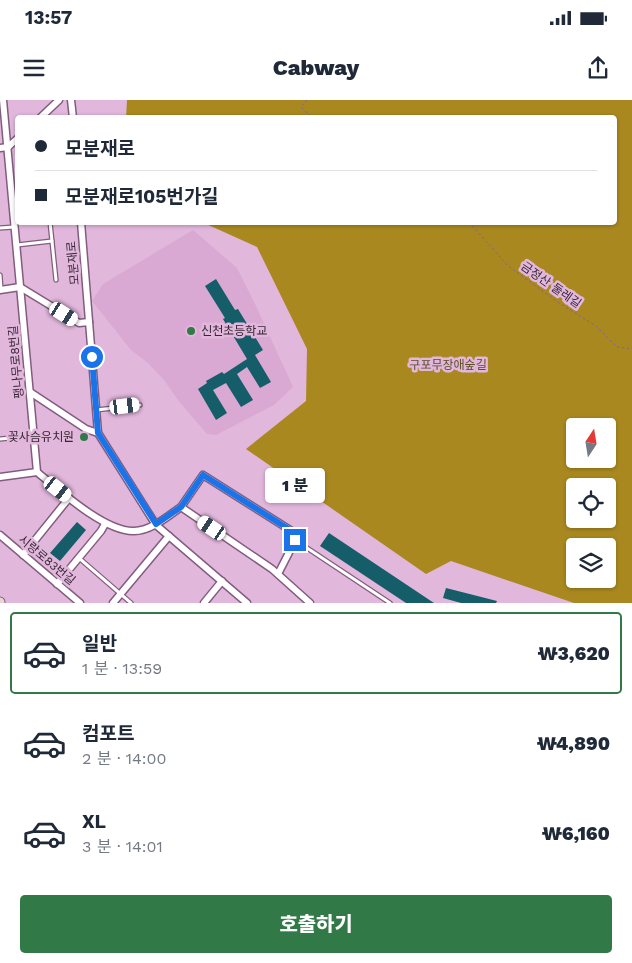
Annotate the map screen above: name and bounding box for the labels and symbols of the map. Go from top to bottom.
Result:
street label: 모분재로 [64,240,82,286]
street label: 금정산 둘레길 [518,259,584,311]
car [47,300,80,328]
place label: 신천초등학교 [201,324,267,338]
street label: 팽나무로8번길 [6,325,26,399]
marker: 신천초등학교 [185,325,197,337]
route start [81,346,103,368]
park label: 구포무장애숲길 [409,358,487,372]
car [109,397,140,415]
north arrow [566,418,616,468]
place label: 꽃사슴유치원 [8,430,74,444]
marker: 꽃사슴유치원 [78,431,90,443]
callout: 1 분 [265,468,325,502]
car [41,474,74,504]
car [195,513,228,543]
route end [284,529,306,551]
street label: 시랑로83번길 [16,532,78,588]

